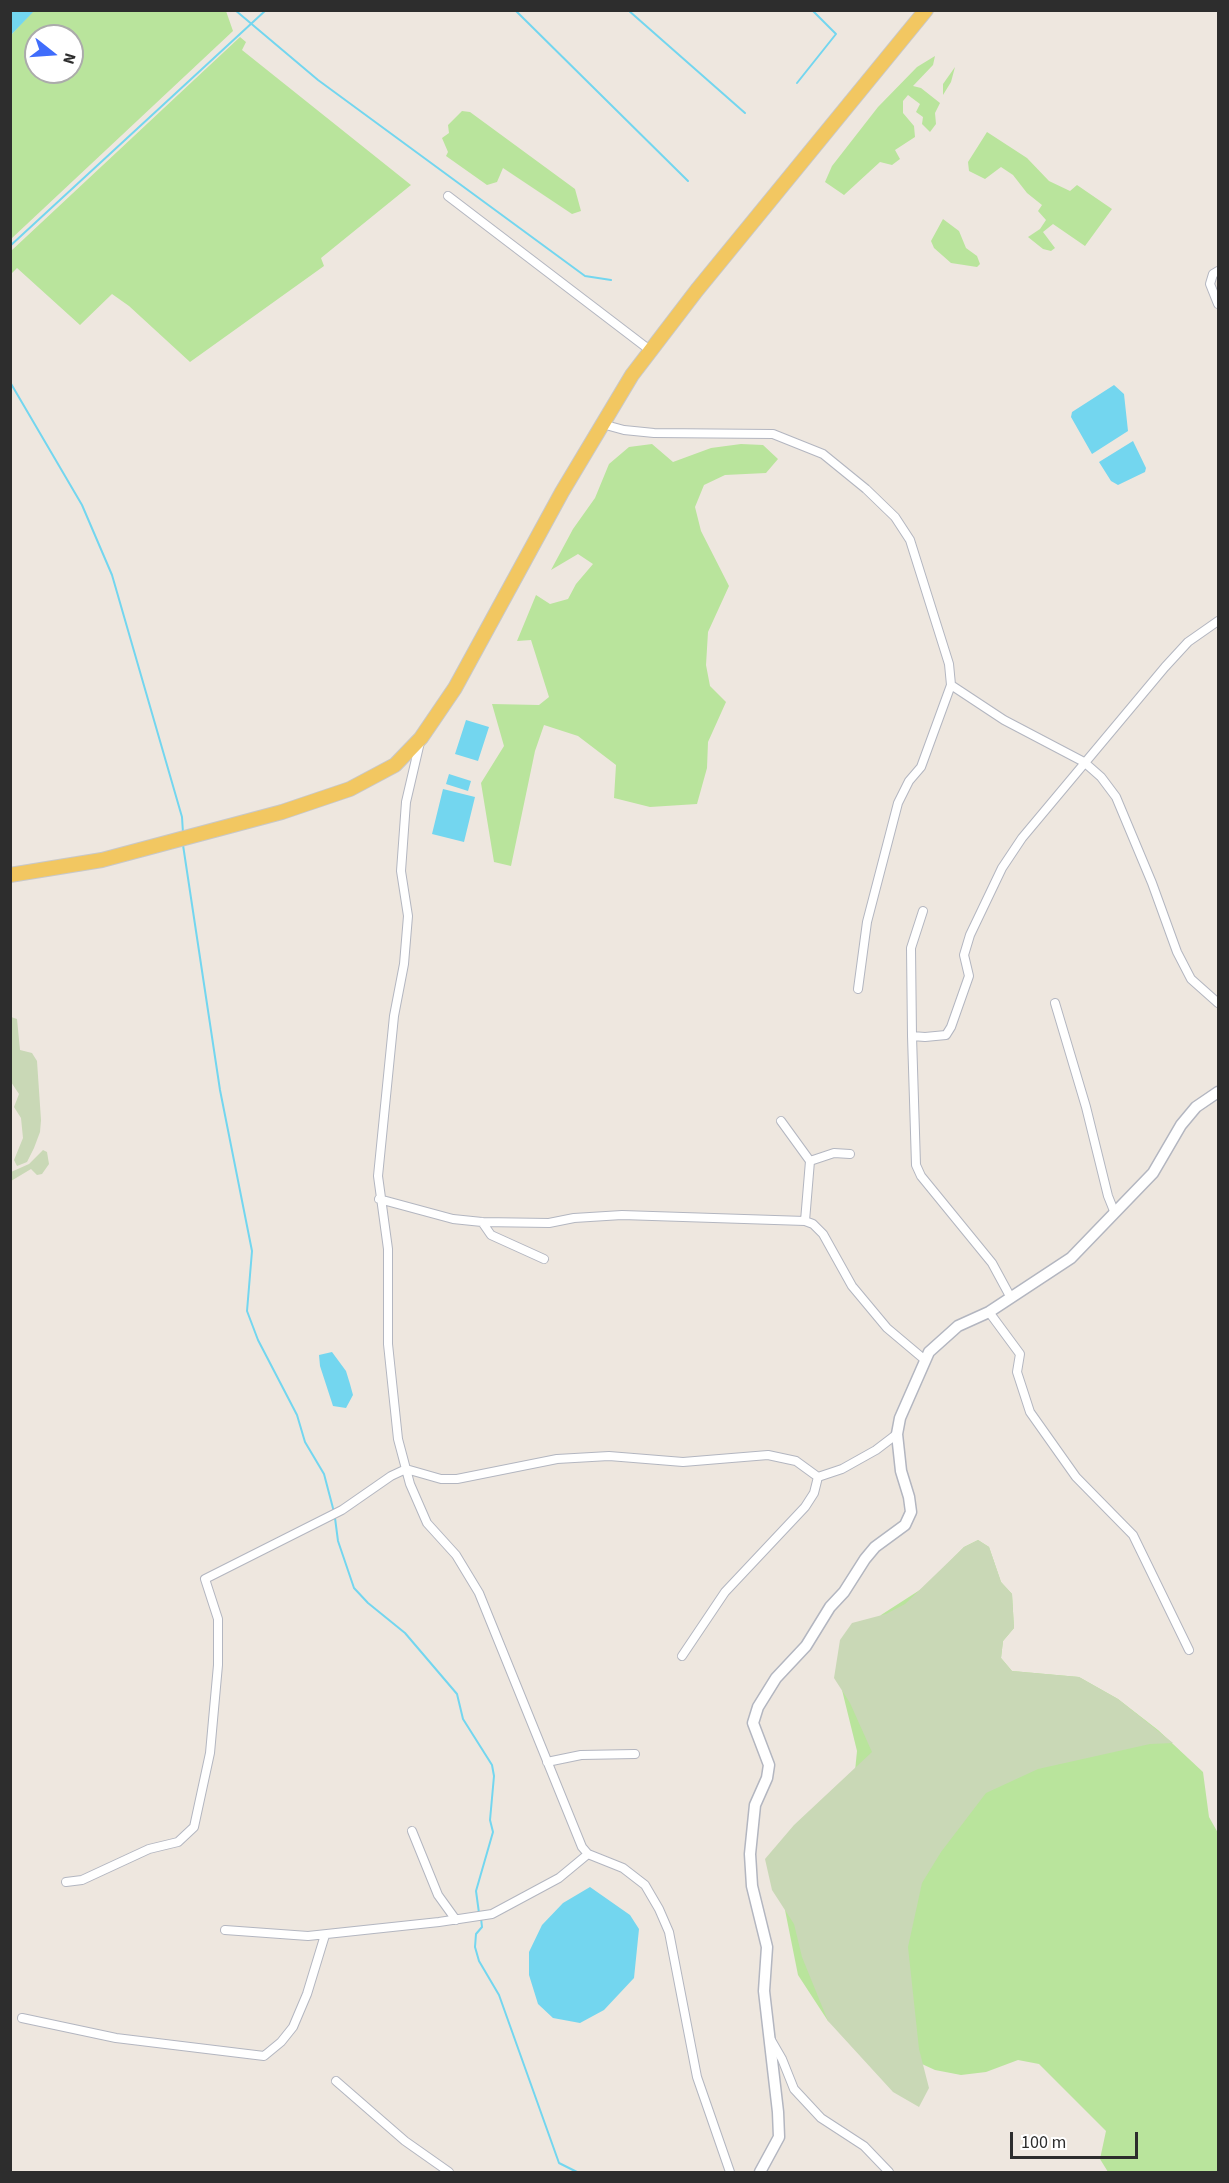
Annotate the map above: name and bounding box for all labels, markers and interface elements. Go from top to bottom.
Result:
north arrow [24,24,84,84]
text: N [57,50,81,67]
scale bar [1013,2120,1140,2158]
text: 100 m [1021,2130,1066,2155]

